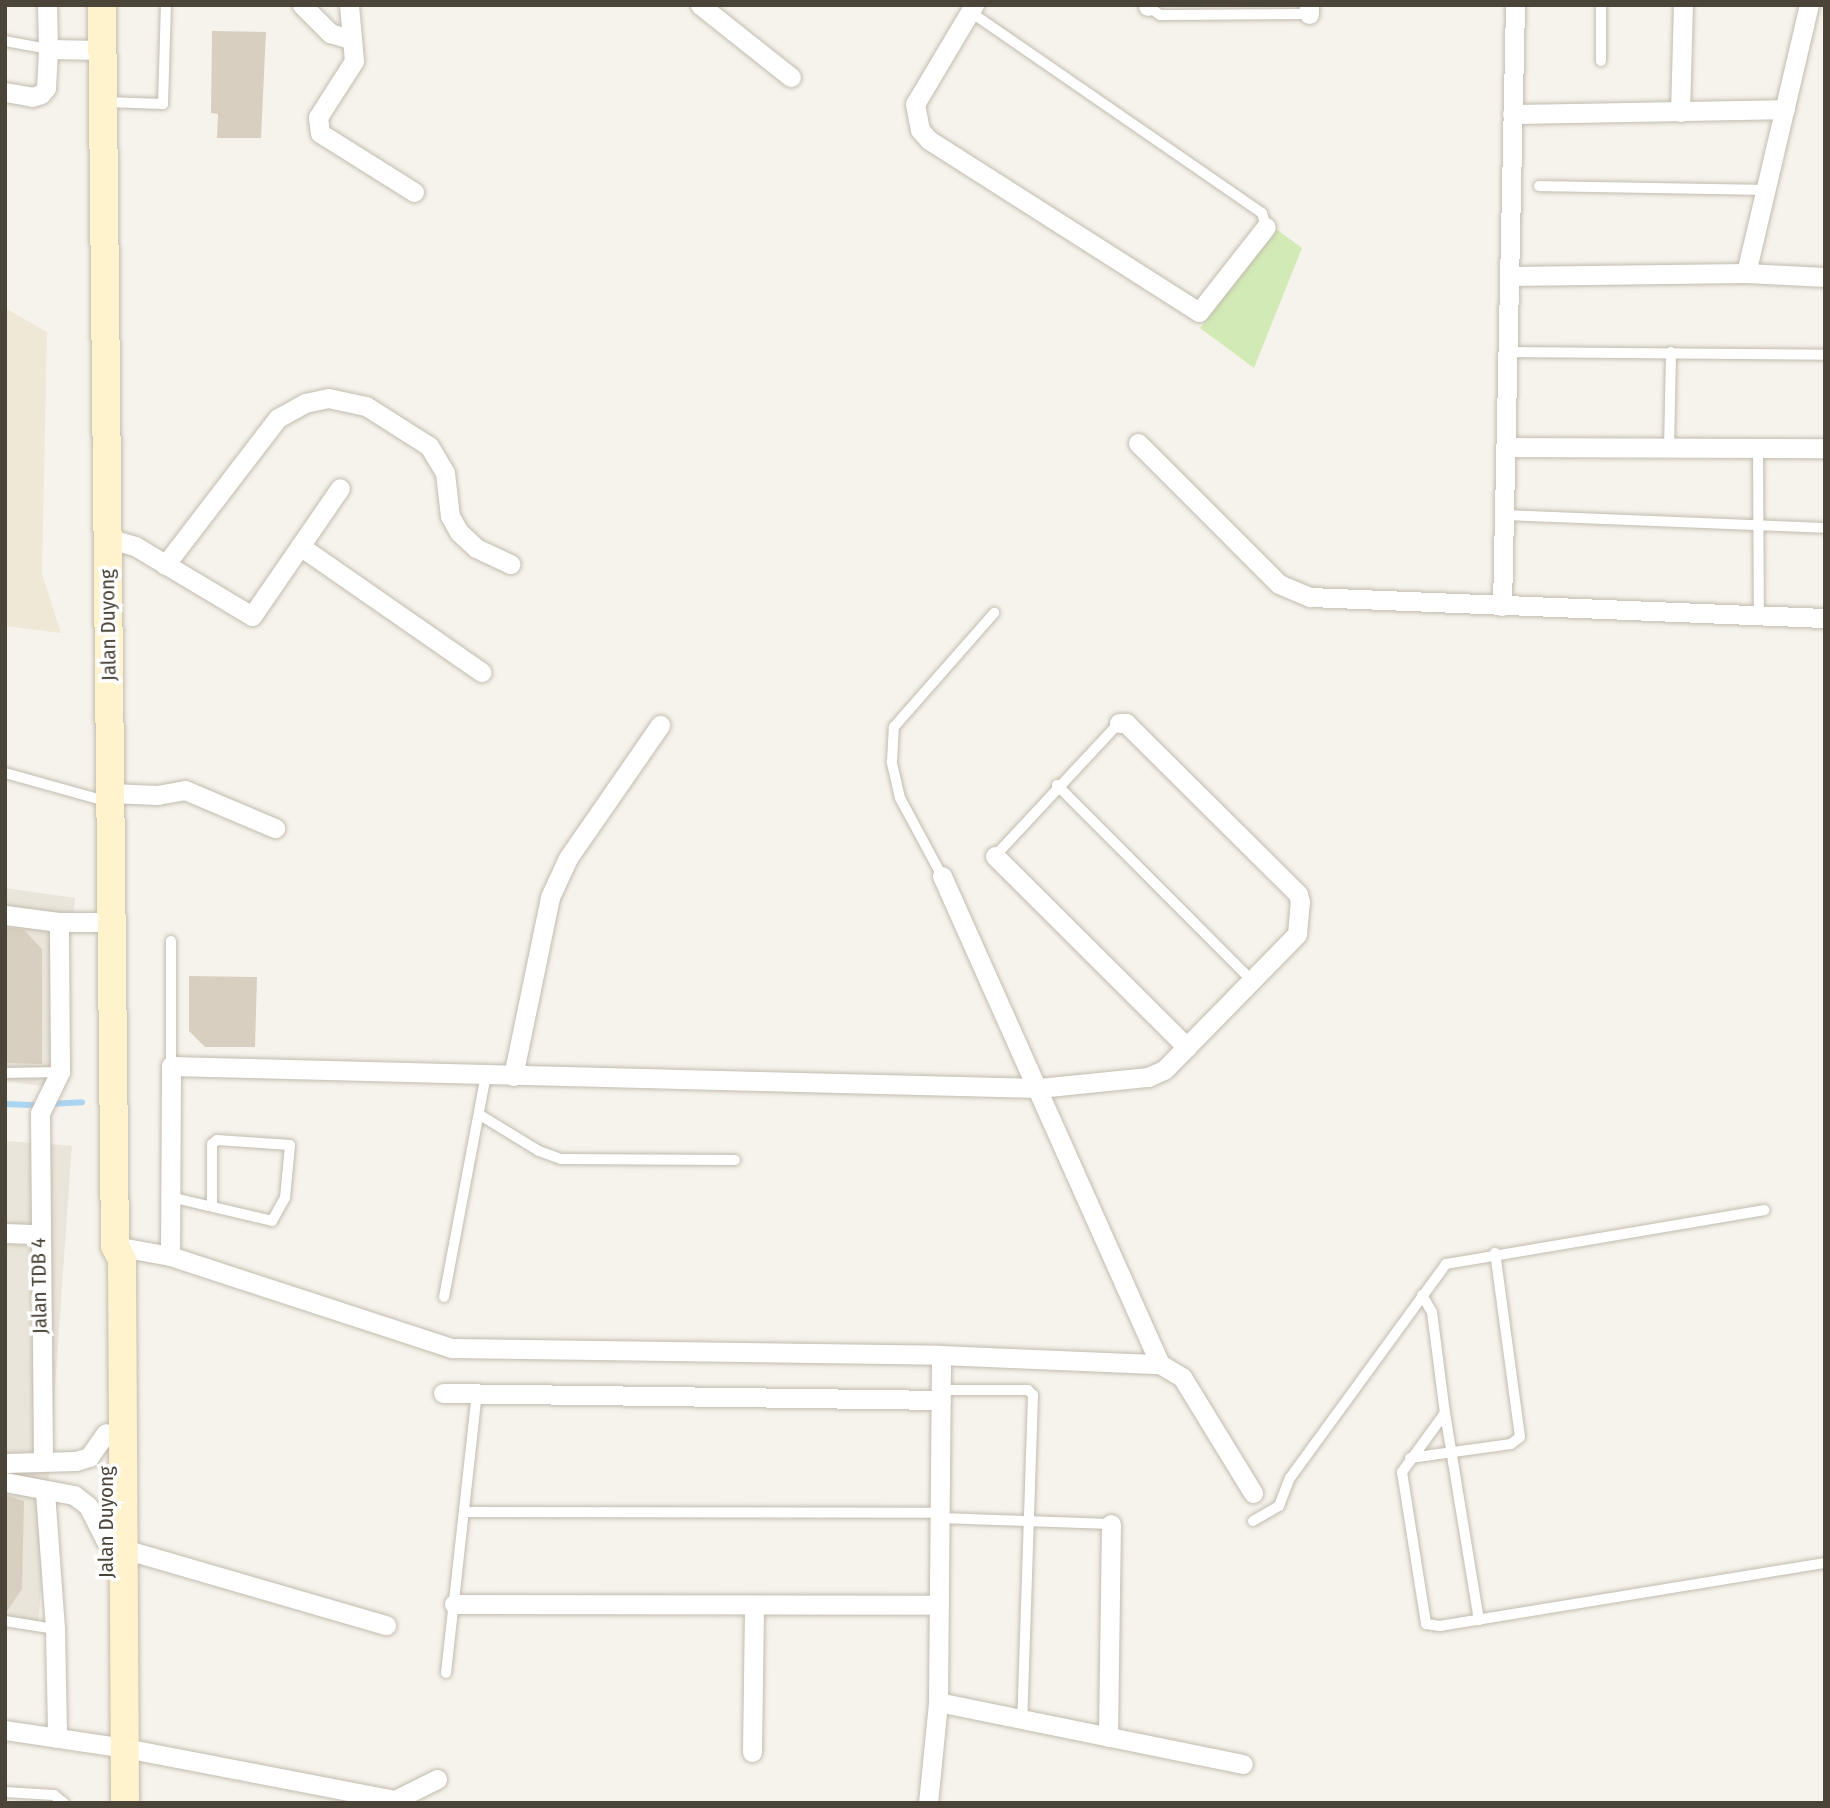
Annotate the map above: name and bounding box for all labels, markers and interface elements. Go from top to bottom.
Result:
street label: Jalan Duyong [94,569,122,681]
street label: Jalan TDB 4 [26,1238,52,1334]
street label: Jalan Duyong [93,1466,119,1578]

